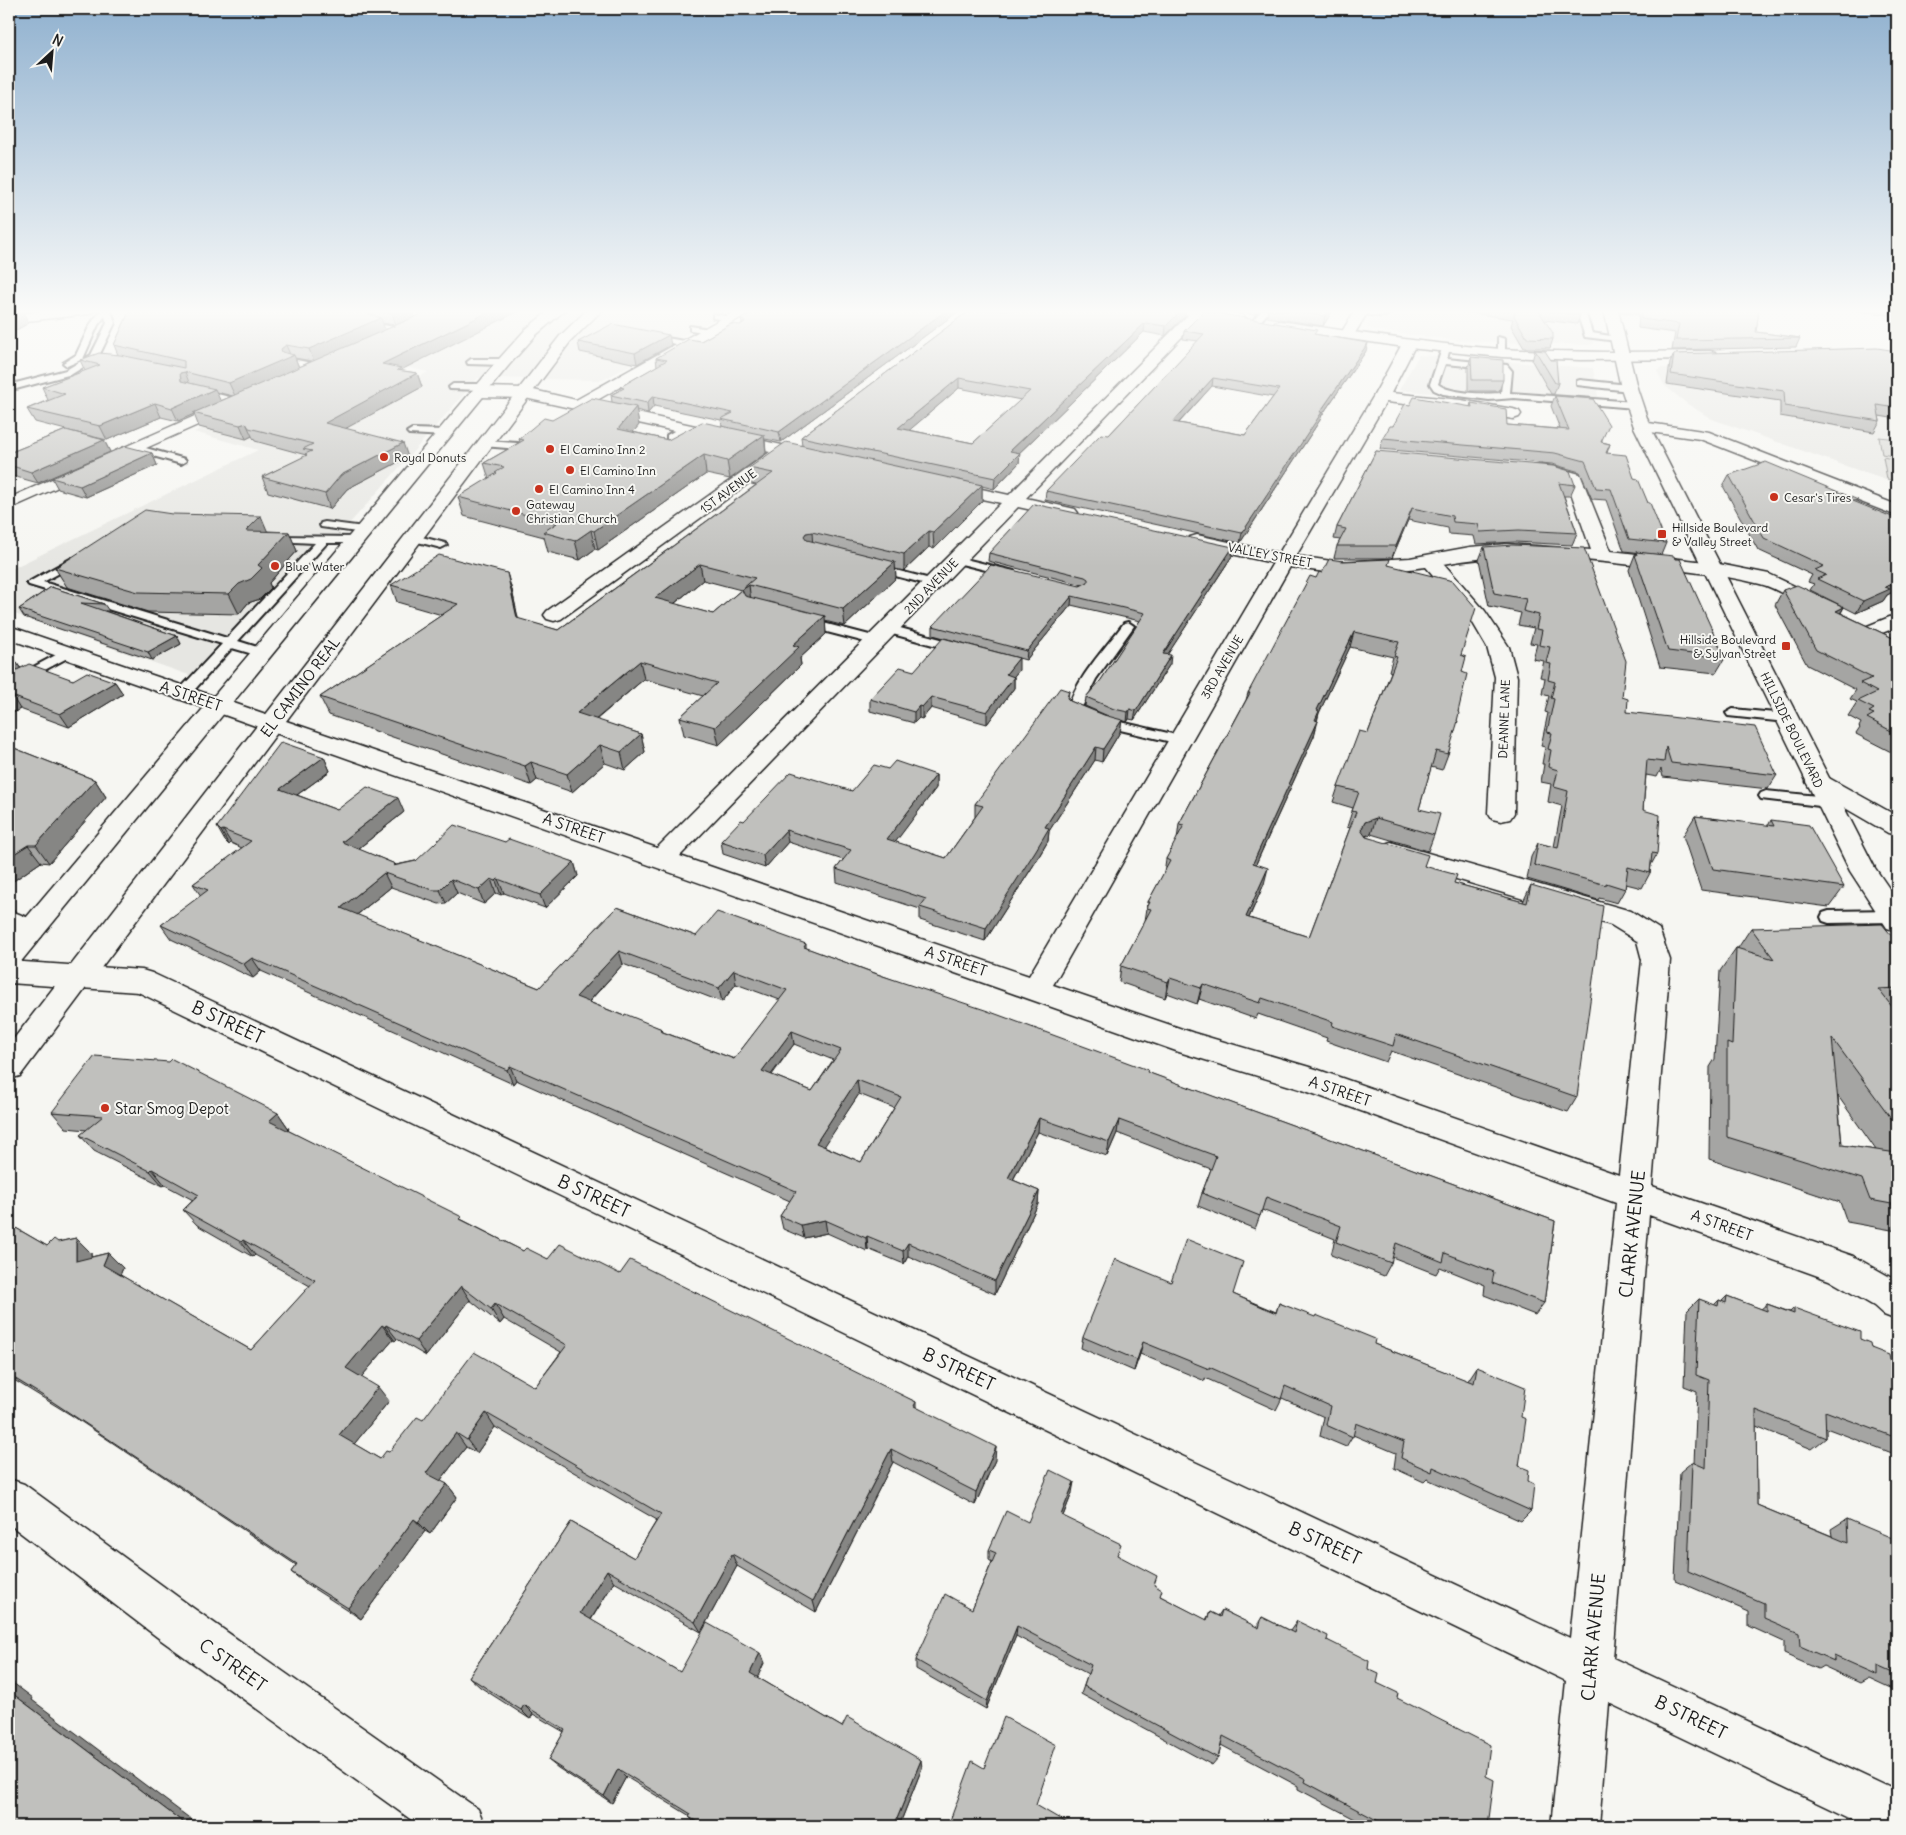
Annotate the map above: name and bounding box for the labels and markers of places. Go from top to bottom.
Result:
place label: El Camino Inn 2 [560,442,646,457]
marker: El Camino Inn 2 [544,443,556,455]
place label: Royal Donuts [394,450,466,465]
marker: Royal Donuts [378,451,390,463]
place label: El Camino Inn [580,463,656,478]
marker: El Camino Inn [564,464,576,476]
place label: El Camino Inn 4 [549,482,635,497]
marker: El Camino Inn 4 [533,483,545,495]
place label: Cesar's Tires [1784,490,1851,505]
marker: Cesar's Tires [1768,491,1780,503]
place label: Gateway Christian Church [526,497,617,526]
marker: Gateway Christian Church [510,505,522,517]
place label: Hillside Boulevard & Valley Street [1672,520,1768,549]
marker: Hillside Boulevard & Valley Street [1656,528,1668,540]
place label: Blue Water [285,559,345,574]
marker: Blue Water [269,560,281,572]
place label: Hillside Boulevard & Sylvan Street [1680,632,1776,661]
marker: Hillside Boulevard & Sylvan Street [1780,640,1792,652]
place label: Star Smog Depot [115,1099,229,1118]
marker: Star Smog Depot [99,1102,111,1114]

